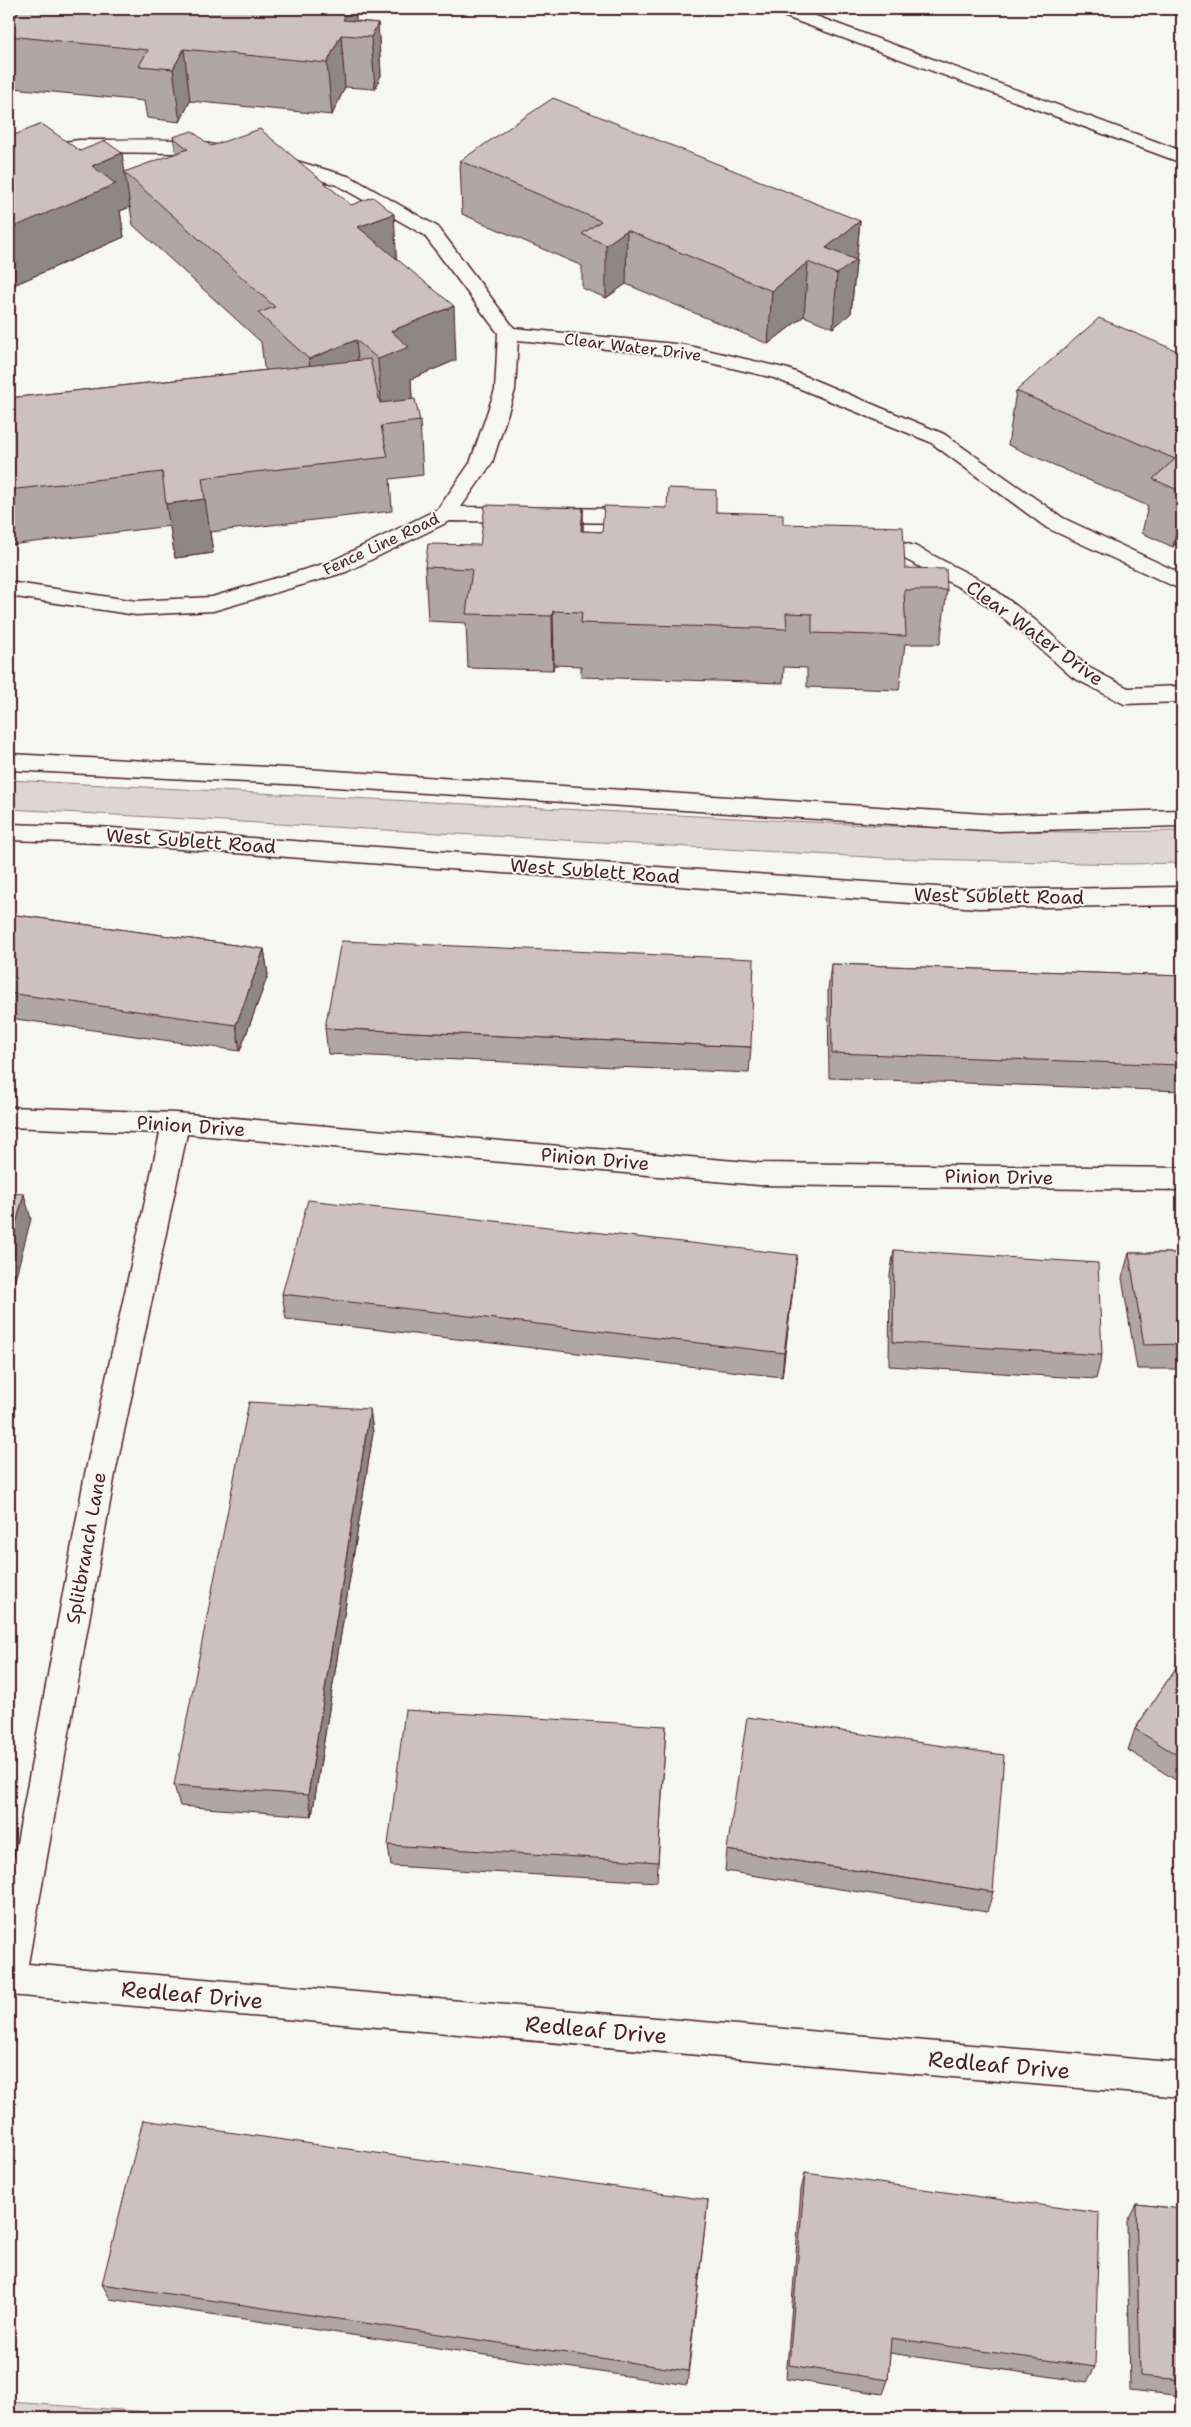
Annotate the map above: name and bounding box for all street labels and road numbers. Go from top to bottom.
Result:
street label: Clear Water Drive [563,328,703,366]
street label: Fence Line Road [319,508,443,580]
street label: Clear Water Drive [961,575,1109,691]
street label: West Sublett Road [105,823,277,859]
street label: West Sublett Road [509,853,681,889]
street label: West Sublett Road [914,882,1084,910]
street label: Pinion Drive [136,1110,246,1142]
street label: Pinion Drive [540,1142,650,1176]
street label: Pinion Drive [944,1164,1054,1190]
street label: Splitbranch Lane [60,1470,112,1626]
street label: Redleaf Drive [120,1974,264,2016]
street label: Redleaf Drive [524,2009,668,2051]
street label: Redleaf Drive [927,2044,1071,2086]

